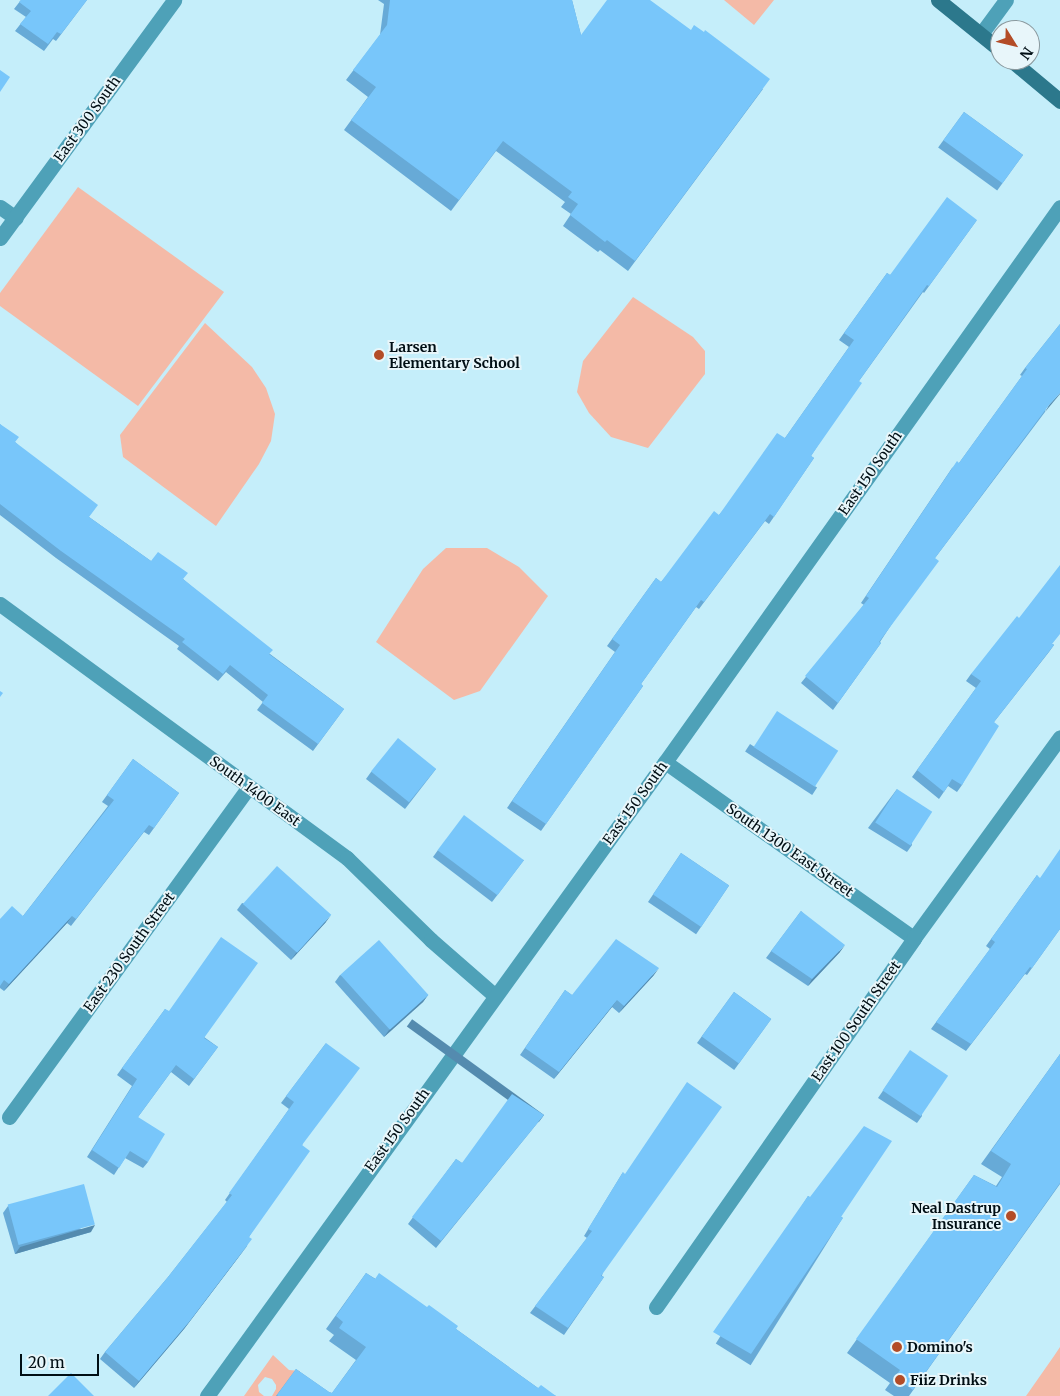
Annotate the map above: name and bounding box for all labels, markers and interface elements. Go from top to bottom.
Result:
north arrow [990,20,1040,70]
text: N [1016,43,1037,63]
street label: East 300 South [50,73,124,165]
place label: Larsen Elementary School [389,339,520,372]
marker: Larsen Elementary School [373,349,385,361]
street label: East 150 South [835,428,905,518]
street label: South 1400 East [206,752,304,830]
street label: East 150 South [599,758,671,848]
street label: South 1300 East Street [723,800,857,900]
street label: East 230 South Street [80,889,178,1015]
street label: East 100 South Street [808,958,904,1084]
street label: East 150 South [361,1085,433,1175]
place label: Neal Dastrup Insurance [911,1200,1001,1232]
marker: Neal Dastrup Insurance [1005,1210,1017,1222]
place label: Domino's [907,1339,973,1355]
marker: Domino's [891,1341,903,1353]
scale bar [22,1344,101,1376]
text: 20 m [28,1353,65,1372]
place label: Fiiz Drinks [910,1372,987,1388]
marker: Fiiz Drinks [894,1374,906,1386]

